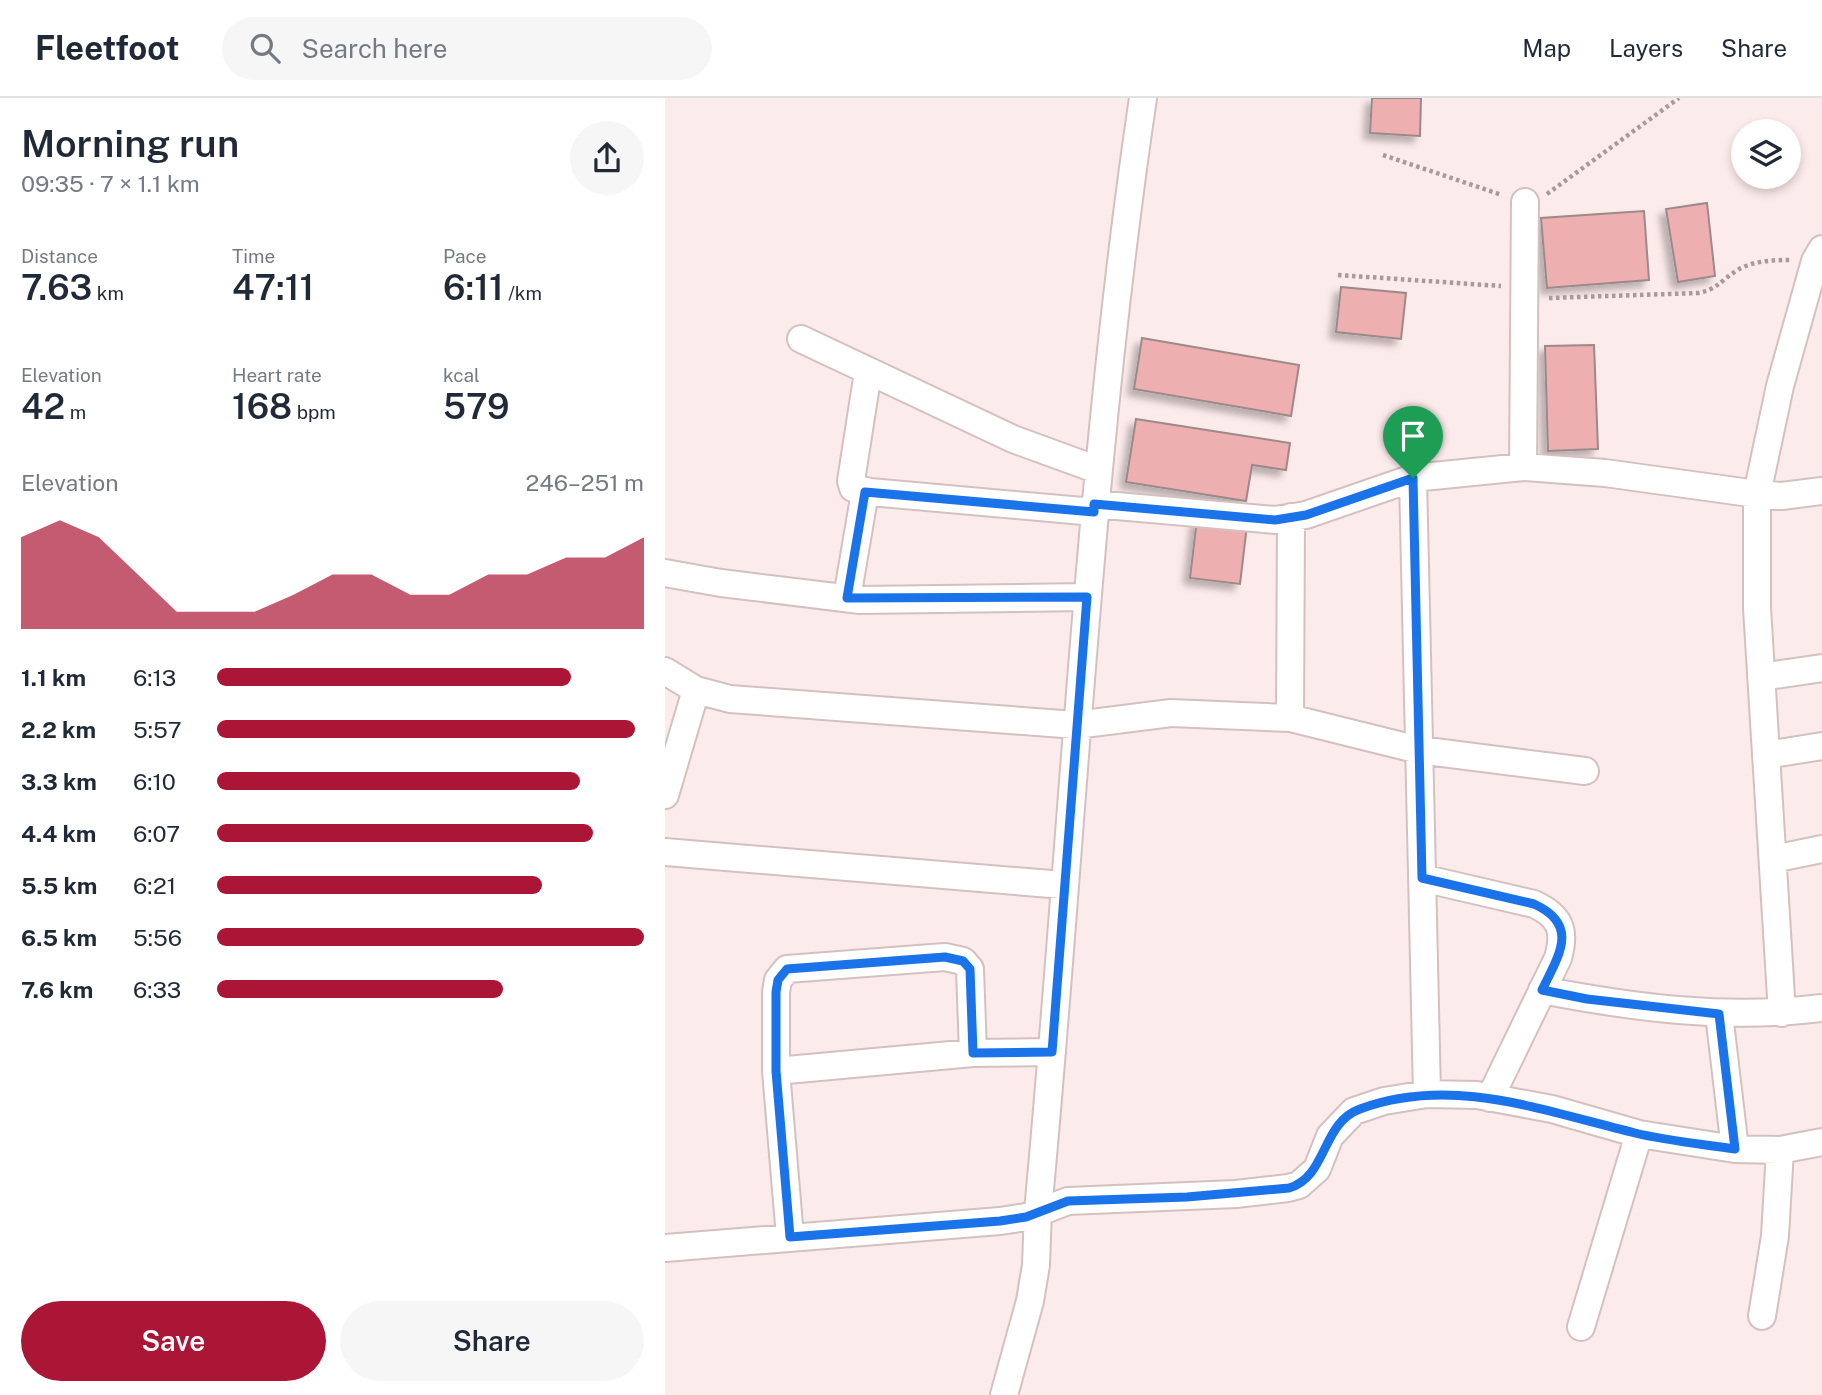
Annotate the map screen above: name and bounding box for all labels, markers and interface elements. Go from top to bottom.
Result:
search box [222,17,712,80]
text: Fleetfoot [35,29,180,67]
icon: search [246,29,284,67]
text: Search here [302,33,448,64]
text: Map [1522,34,1571,62]
text: Layers [1609,34,1683,62]
text: Share [1721,34,1787,62]
map controls [1731,119,1801,189]
button: layers [1731,119,1801,189]
text: Morning run [21,121,239,166]
button: share [570,121,644,195]
text: 09:35 · 7 × 1.1 km [21,170,200,197]
text: Distance [21,245,98,267]
text: Time [232,245,275,267]
text: Pace [443,245,486,267]
text: 7.63 [21,267,92,308]
text: 47:11 [232,267,314,308]
text: 6:11 [443,267,504,308]
text: km [92,282,124,304]
text: /km [504,282,542,304]
text: Elevation [21,364,102,386]
text: Heart rate [232,364,322,386]
text: kcal [443,364,480,386]
text: 42 [21,386,65,427]
text: 168 [232,386,292,427]
text: 579 [443,386,510,427]
text: m [65,401,86,423]
text: bpm [292,401,336,423]
pin [1383,406,1443,478]
icon: arrive [1394,417,1432,455]
text: Elevation [21,469,119,496]
text: 246–251 m [525,469,644,496]
text: 1.1 km [21,664,86,691]
text: 6:13 [133,664,176,691]
text: 2.2 km [21,716,96,743]
text: 5:57 [133,716,181,743]
text: 3.3 km [21,768,97,795]
text: 6:10 [133,768,176,795]
text: 4.4 km [21,820,96,847]
text: 6:07 [133,820,180,847]
text: 5.5 km [21,872,97,899]
text: 6:21 [133,872,176,899]
text: 6.5 km [21,924,97,951]
text: 5:56 [133,924,182,951]
text: 7.6 km [21,976,93,1003]
text: 6:33 [133,976,181,1003]
button: Save [21,1301,326,1381]
button: Share [340,1301,644,1381]

